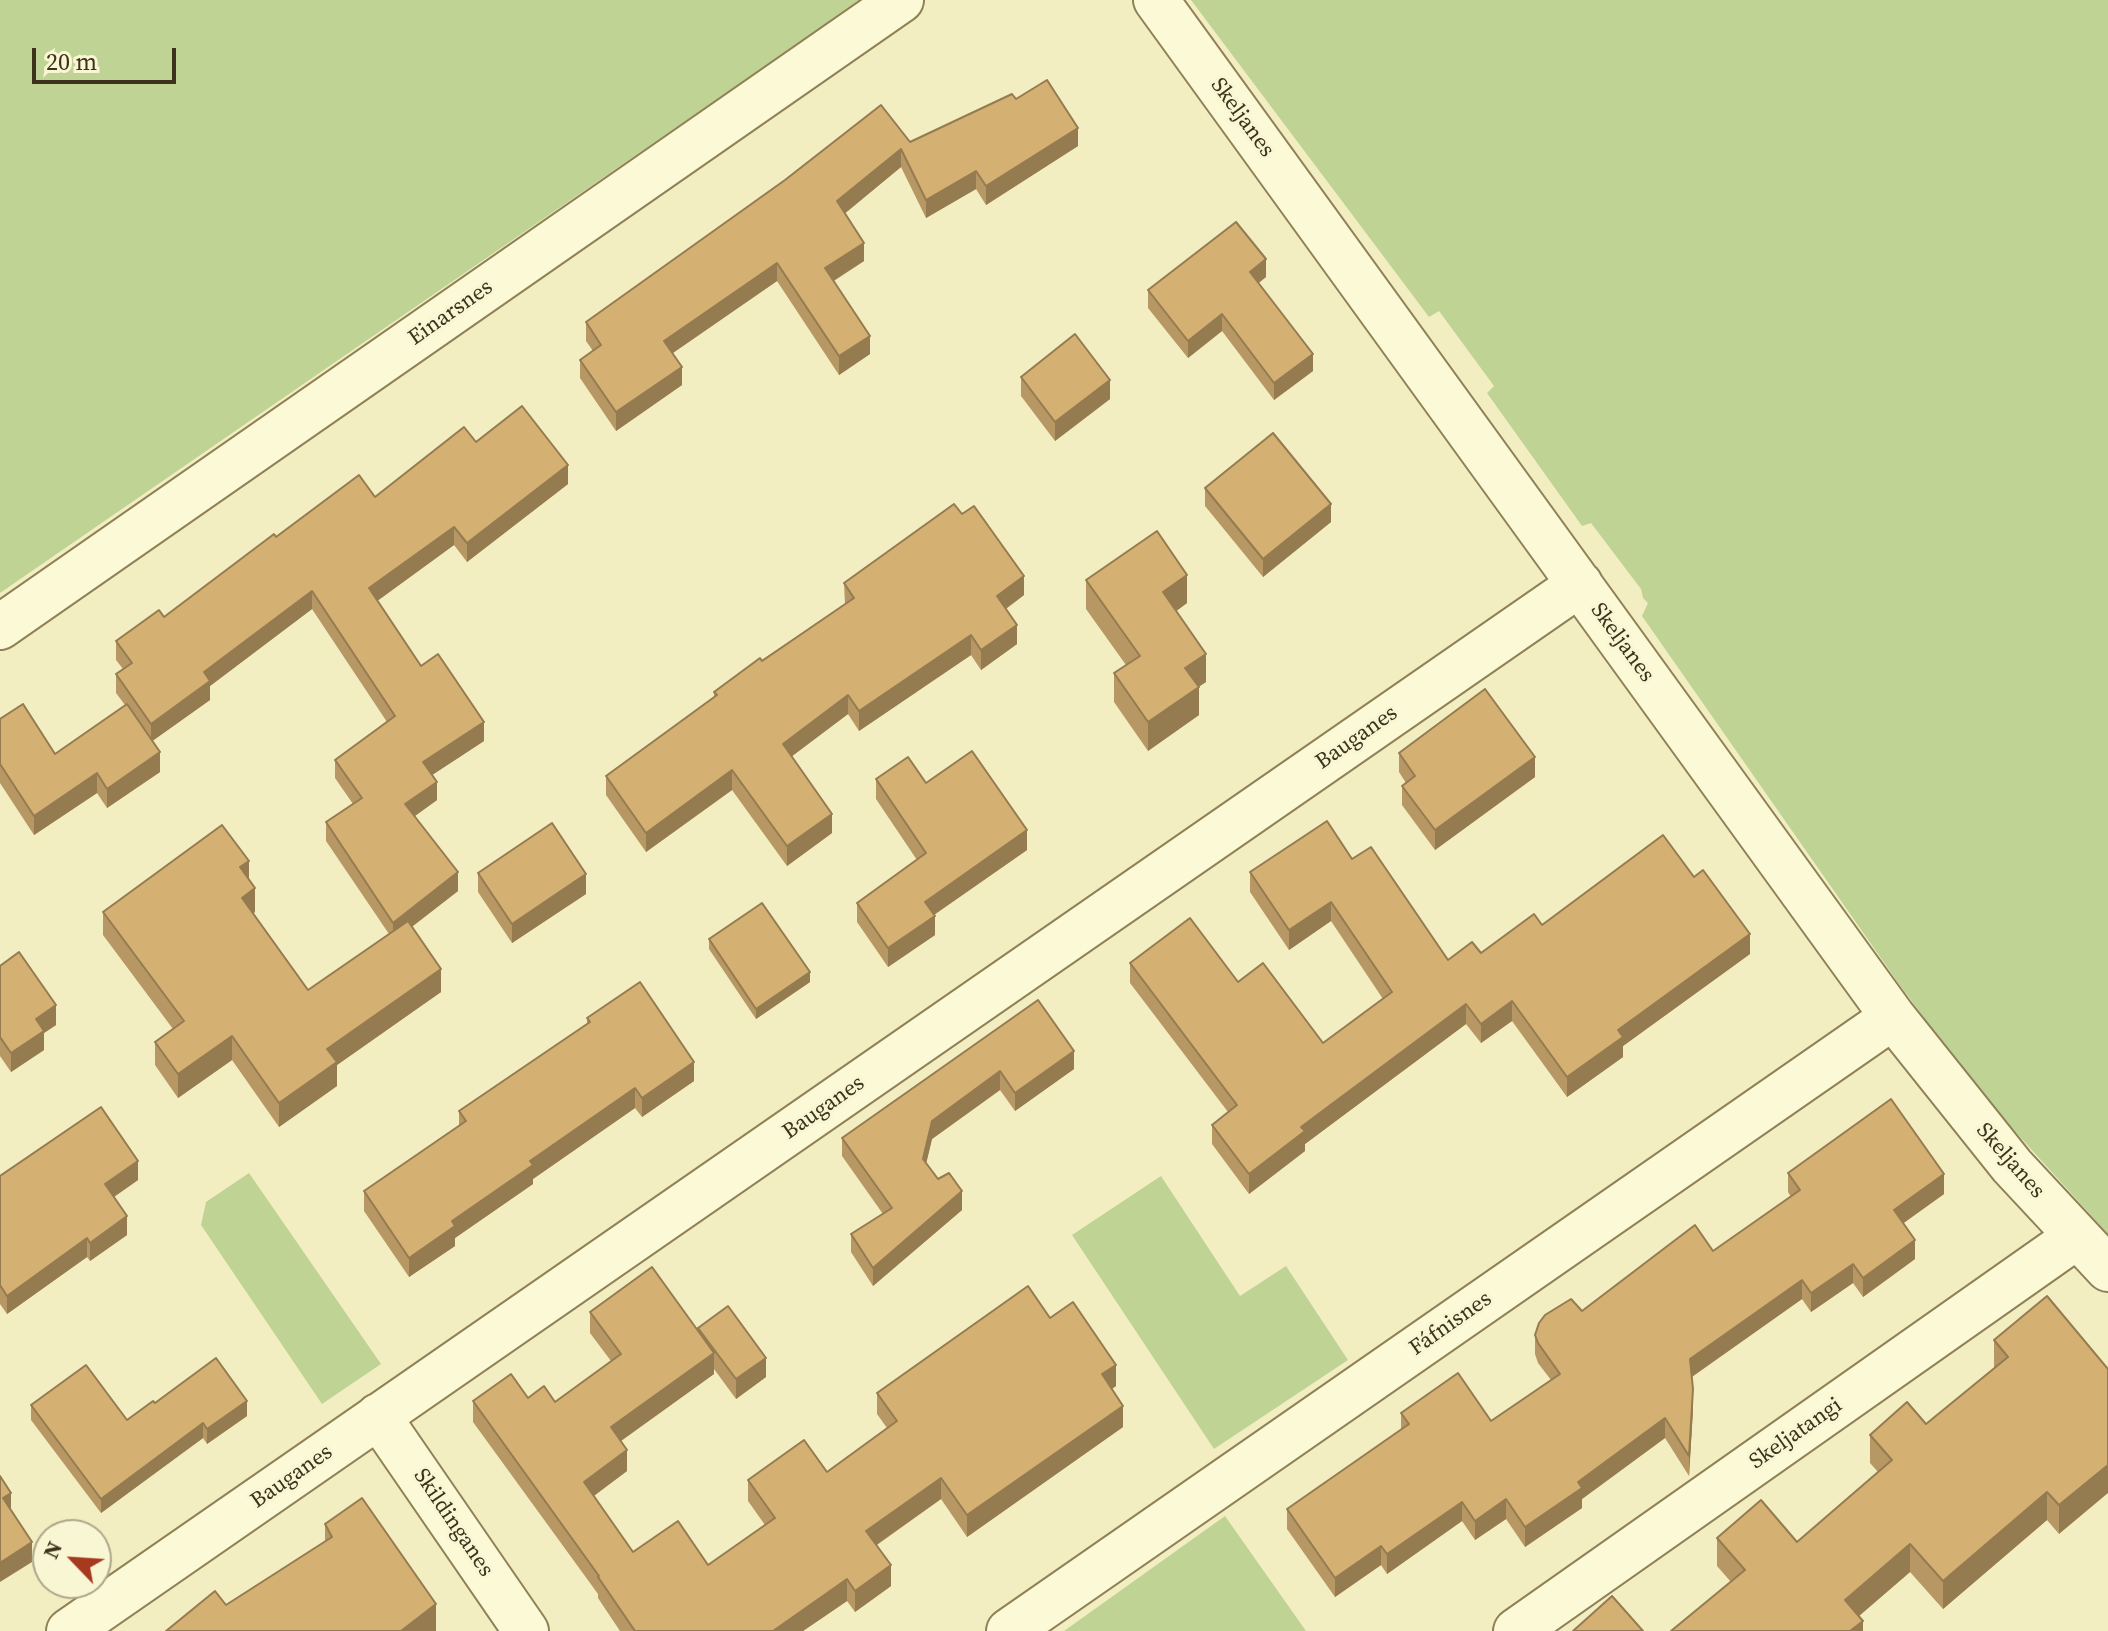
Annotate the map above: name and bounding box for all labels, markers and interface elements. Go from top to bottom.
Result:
scale bar [36,32,180,82]
text: 20 m [46,45,97,78]
street label: Skeljanes [1204,73,1280,163]
street label: Einarsnes [404,274,498,352]
street label: Skeljanes [1584,598,1660,688]
street label: Bauganes [1311,700,1403,776]
street label: Bauganes [778,1070,870,1146]
street label: Skeljanes [1970,1118,2050,1204]
street label: Fáfnisnes [1405,1286,1497,1362]
street label: Skeljatangi [1745,1392,1847,1476]
street label: Bauganes [246,1439,338,1515]
street label: Skildinganes [407,1464,499,1582]
north arrow [32,1519,112,1599]
text: N [35,1536,69,1563]

